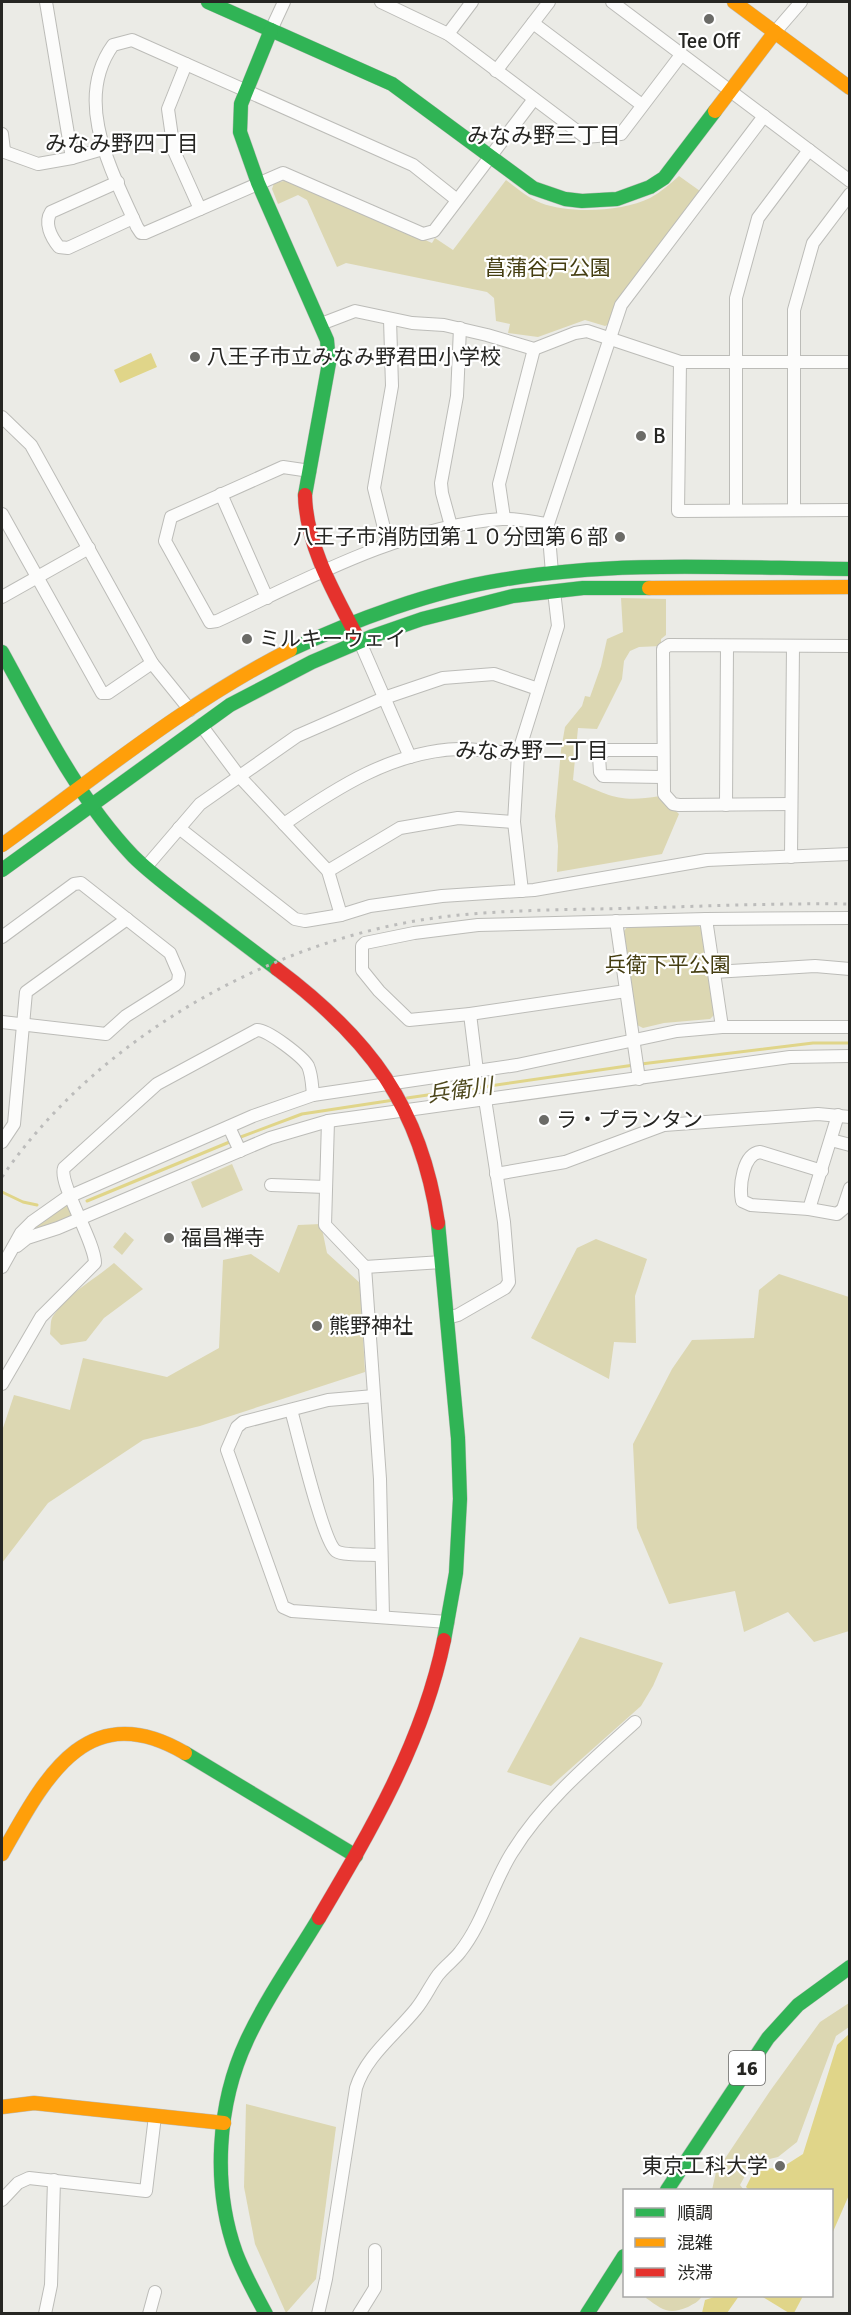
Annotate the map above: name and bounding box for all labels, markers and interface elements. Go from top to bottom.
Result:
marker: Tee Off [702,12,716,26]
place label: Tee Off [678,28,741,54]
district label: みなみ野三丁目 [467,122,621,149]
district label: みなみ野四丁目 [45,130,199,157]
park label: 菖蒲谷戸公園 [485,255,611,281]
place label: 八王子市立みなみ野君田小学校 [207,344,501,370]
marker: 八王子市立みなみ野君田小学校 [188,350,202,364]
place label: B [653,423,666,449]
marker: B [634,429,648,443]
place label: 八王子市消防団第１０分団第６部 [293,524,608,550]
marker: 八王子市消防団第１０分団第６部 [613,530,627,544]
place label: ミルキーウェイ [259,626,406,652]
marker: ミルキーウェイ [240,632,254,646]
district label: みなみ野二丁目 [455,737,609,764]
park label: 兵衛下平公園 [605,952,731,978]
water label: 兵衛川 [425,1072,497,1108]
place label: ラ・プランタン [556,1107,703,1133]
marker: ラ・プランタン [537,1113,551,1127]
place label: 福昌禅寺 [181,1225,265,1251]
marker: 福昌禅寺 [162,1231,176,1245]
place label: 熊野神社 [329,1313,413,1339]
marker: 熊野神社 [310,1319,324,1333]
road number: 16 [729,2051,765,2085]
place label: 東京工科大学 [642,2153,768,2179]
marker: 東京工科大学 [773,2159,787,2173]
legend [623,2189,833,2297]
text: 順調 [677,2202,713,2224]
text: 混雑 [677,2232,713,2254]
text: 渋滞 [677,2262,713,2284]

